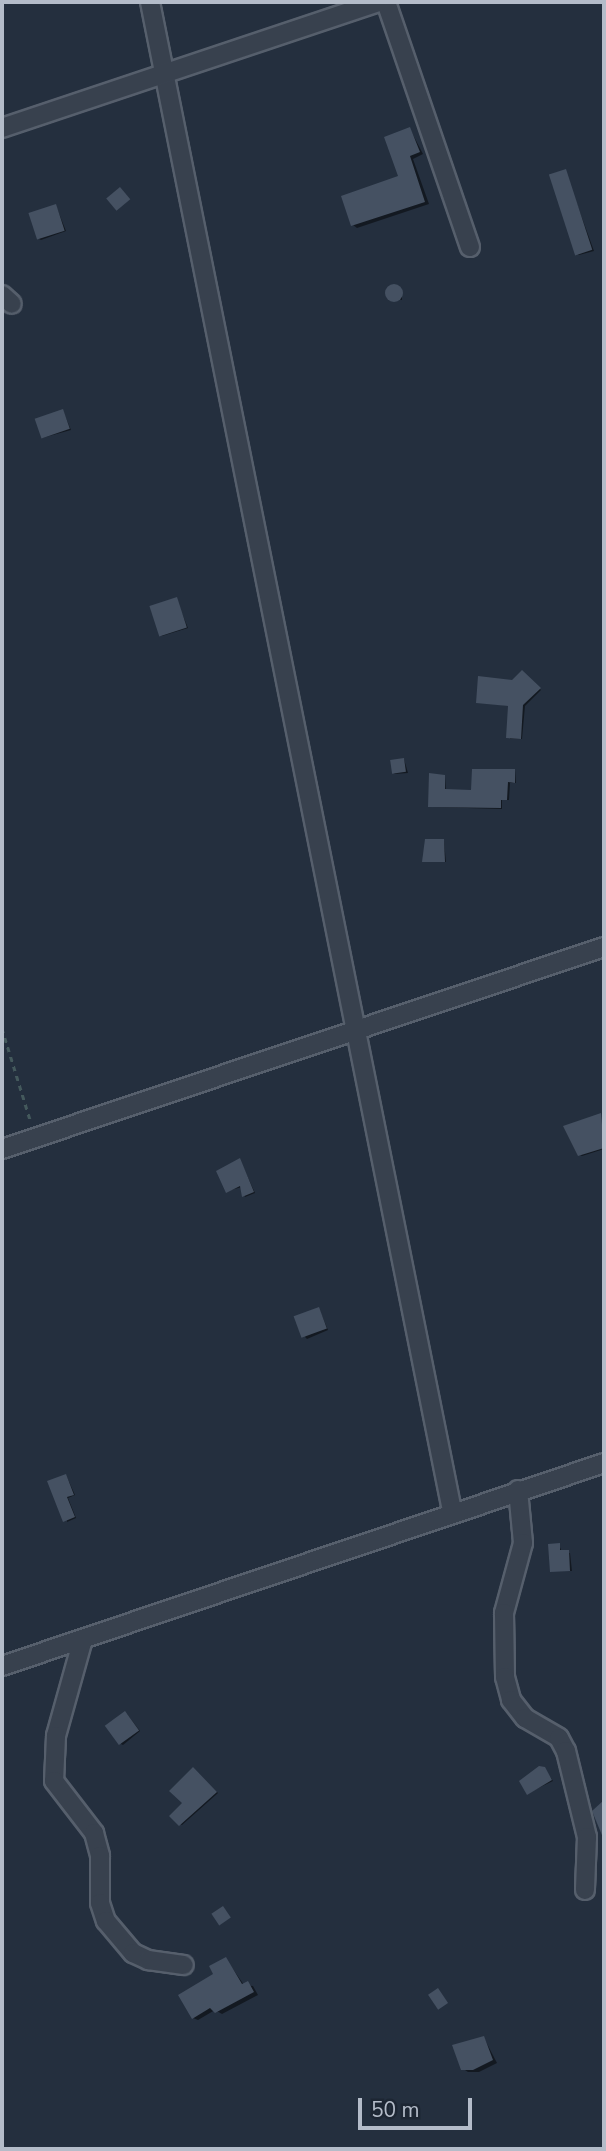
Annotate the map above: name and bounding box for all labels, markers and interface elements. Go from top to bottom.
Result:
scale bar [361,2084,475,2128]
text: 50 m [371,2096,420,2124]

